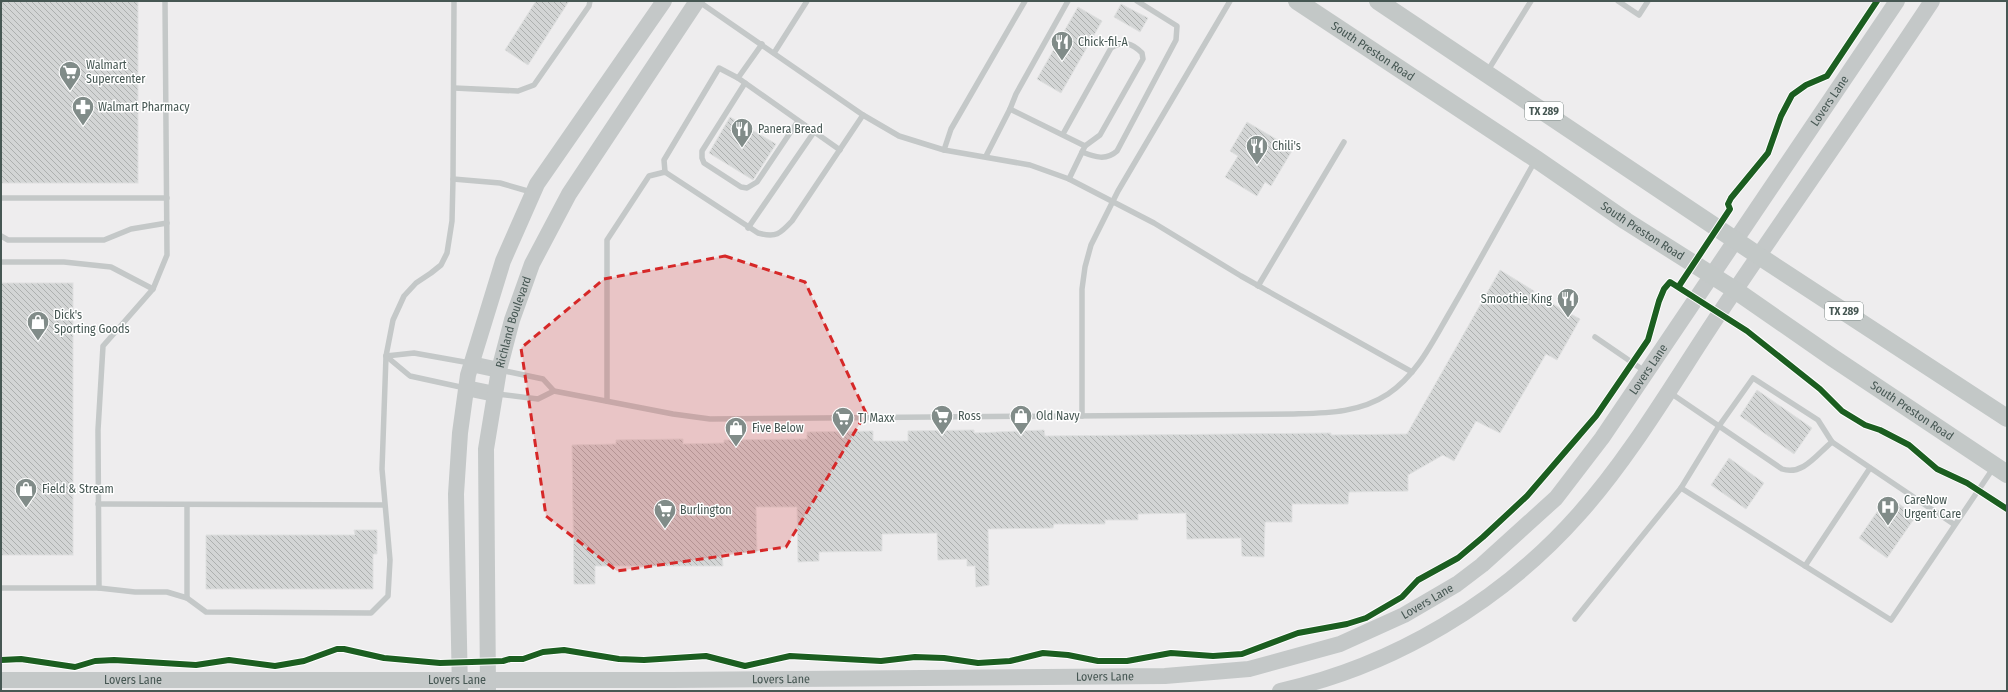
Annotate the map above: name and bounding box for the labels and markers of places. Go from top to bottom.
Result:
restaurant icon: Chick-fil-A [1049,29,1075,62]
place label: Chick-fil-A [1078,35,1129,49]
place label: Walmart Supercenter [86,58,146,86]
supermarket icon: Walmart Supercenter [57,59,83,92]
pharmacy icon: Walmart Pharmacy [70,94,96,127]
place label: Walmart Pharmacy [98,100,190,114]
restaurant icon: Panera Bread [729,116,755,149]
place label: Panera Bread [758,122,823,136]
restaurant icon: Chili's [1244,133,1270,166]
place label: Chili's [1272,139,1301,153]
restaurant icon: Smoothie King [1555,286,1581,319]
place label: Smoothie King [1481,292,1552,306]
place label: Dick's Sporting Goods [54,308,130,336]
shop icon: Dick's Sporting Goods [25,309,51,342]
supermarket icon: Ross [929,403,955,436]
shop icon: Old Navy [1008,403,1034,436]
supermarket icon: TJ Maxx [830,405,856,438]
place label: Ross [958,409,981,423]
place label: Old Navy [1036,409,1080,423]
place label: TJ Maxx [858,411,895,425]
shop icon: Five Below [723,415,749,448]
place label: Five Below [752,421,804,435]
shop icon: Field & Stream [13,476,39,509]
place label: Field & Stream [42,482,114,496]
place label: CareNow Urgent Care [1904,493,1961,521]
hospital icon: CareNow Urgent Care [1875,494,1901,527]
supermarket icon: Burlington [652,497,678,530]
place label: Burlington [680,503,732,517]

